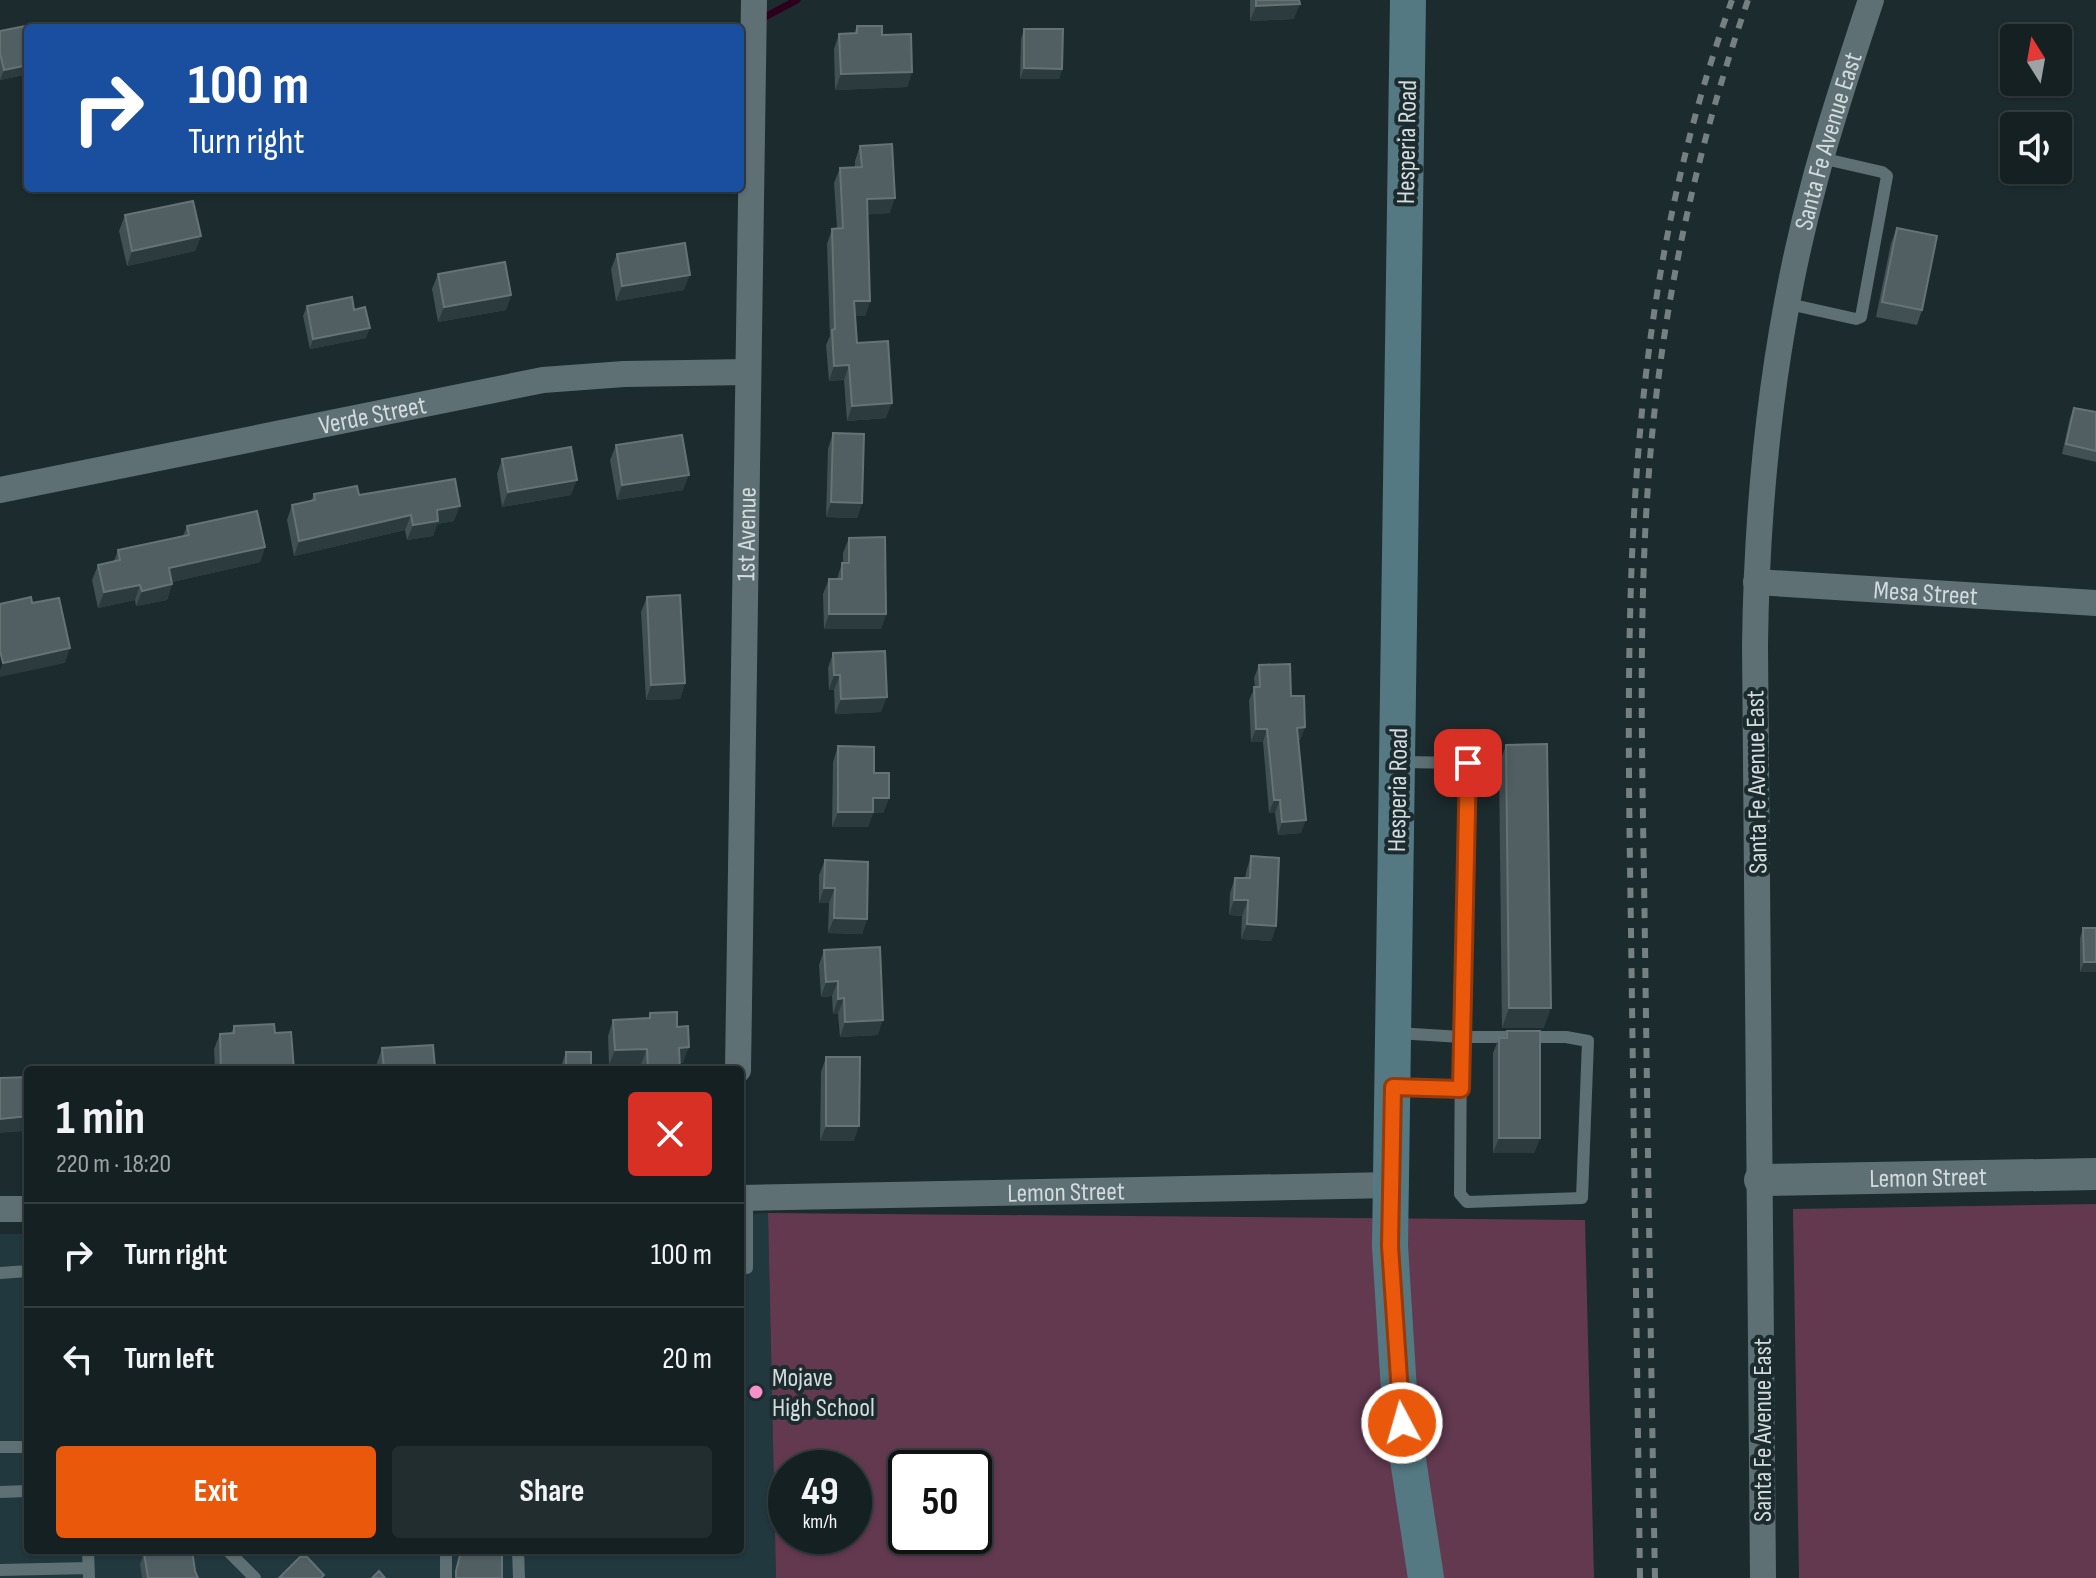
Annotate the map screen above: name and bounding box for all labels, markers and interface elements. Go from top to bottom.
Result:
north arrow [2000,24,2072,96]
map controls [2000,24,2072,184]
street label: Santa Fe Avenue East [1789,49,1870,233]
text: 100 m [188,53,309,120]
icon: right [56,56,160,160]
street label: Hesperia Road [1391,80,1424,204]
button: sound [2000,112,2072,184]
text: Turn right [188,121,305,164]
street label: Verde Street [316,390,429,442]
street label: 1st Avenue [731,487,764,581]
street label: Mesa Street [1873,575,1979,613]
street label: Santa Fe Avenue East [1740,690,1775,874]
street label: Hesperia Road [1382,728,1415,852]
pin [1434,729,1502,797]
icon: arrive [1446,741,1490,785]
text: 1 min [56,1090,145,1147]
button: close [628,1092,712,1176]
text: 220 m · 18:20 [56,1149,171,1180]
street label: Lemon Street [1869,1162,1987,1195]
street label: Lemon Street [1007,1176,1125,1210]
icon: right [56,1233,100,1277]
text: Turn right [124,1237,227,1273]
text: 100 m [651,1237,712,1273]
icon: left [56,1337,100,1381]
street label: Santa Fe Avenue East [1748,1338,1779,1522]
text: Turn left [124,1341,214,1377]
text: 20 m [662,1341,712,1377]
place label: Mojave High School [772,1363,875,1424]
position arrow [1360,1381,1444,1465]
marker: Mojave High School [747,1383,765,1401]
button: Exit [56,1446,376,1538]
button: Share [392,1446,712,1538]
speed limit sign: 50 [888,1450,992,1554]
text: 49 [801,1468,839,1516]
text: km/h [803,1510,837,1534]

